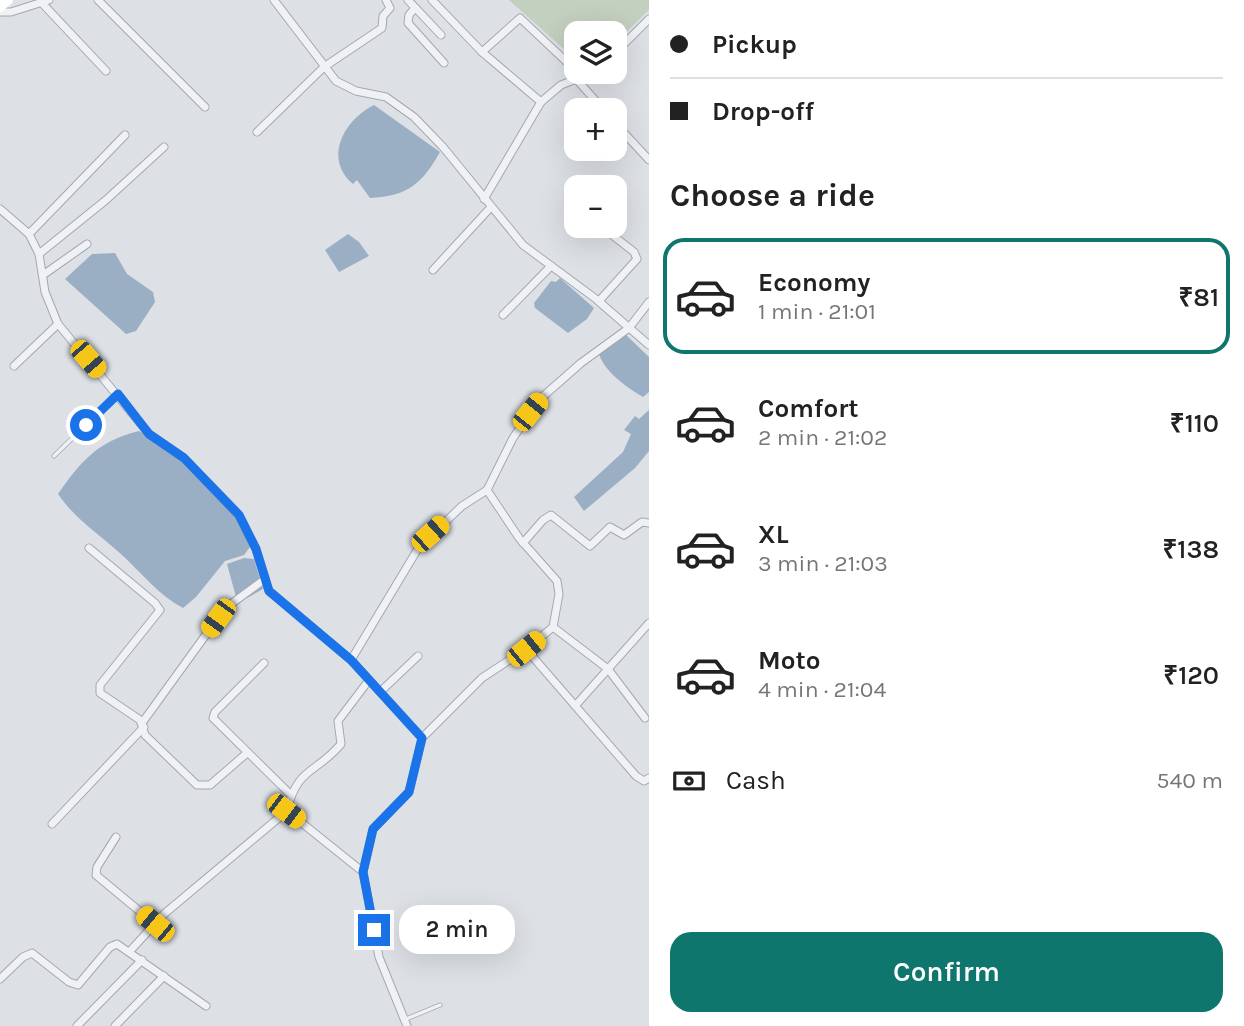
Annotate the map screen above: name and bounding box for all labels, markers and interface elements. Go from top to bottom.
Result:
map controls [564,21,627,238]
button: layers [564,21,627,84]
text: Pickup [712,29,797,60]
text: Drop-off [712,96,814,127]
button: + [564,98,627,161]
button: − [564,175,627,238]
text: Choose a ride [670,177,875,214]
icon: car [674,265,737,328]
text: Economy [758,267,870,298]
text: ₹81 [1178,282,1219,313]
text: 1 min · 21:01 [758,298,876,325]
car [67,336,110,382]
car [509,389,552,435]
icon: car [674,391,737,454]
text: Comfort [758,393,859,424]
text: ₹110 [1170,408,1219,439]
route start [70,409,102,441]
text: 2 min · 21:02 [758,424,887,451]
car [408,512,453,556]
icon: car [674,517,737,580]
text: XL [758,519,789,550]
text: ₹138 [1163,534,1219,565]
text: 3 min · 21:03 [758,550,888,577]
car [198,595,239,641]
car [504,628,549,670]
icon: car [674,643,737,706]
text: Moto [758,645,820,676]
text: ₹120 [1163,660,1219,691]
text: 4 min · 21:04 [758,676,886,703]
icon: cash [670,762,708,800]
text: Cash [726,765,786,796]
text: 540 m [1157,767,1223,794]
car [263,790,310,832]
car [133,902,178,946]
callout: 2 min [398,906,514,954]
route end [358,914,390,946]
text: 2 min [426,916,488,943]
button: Confirm [670,932,1223,1012]

